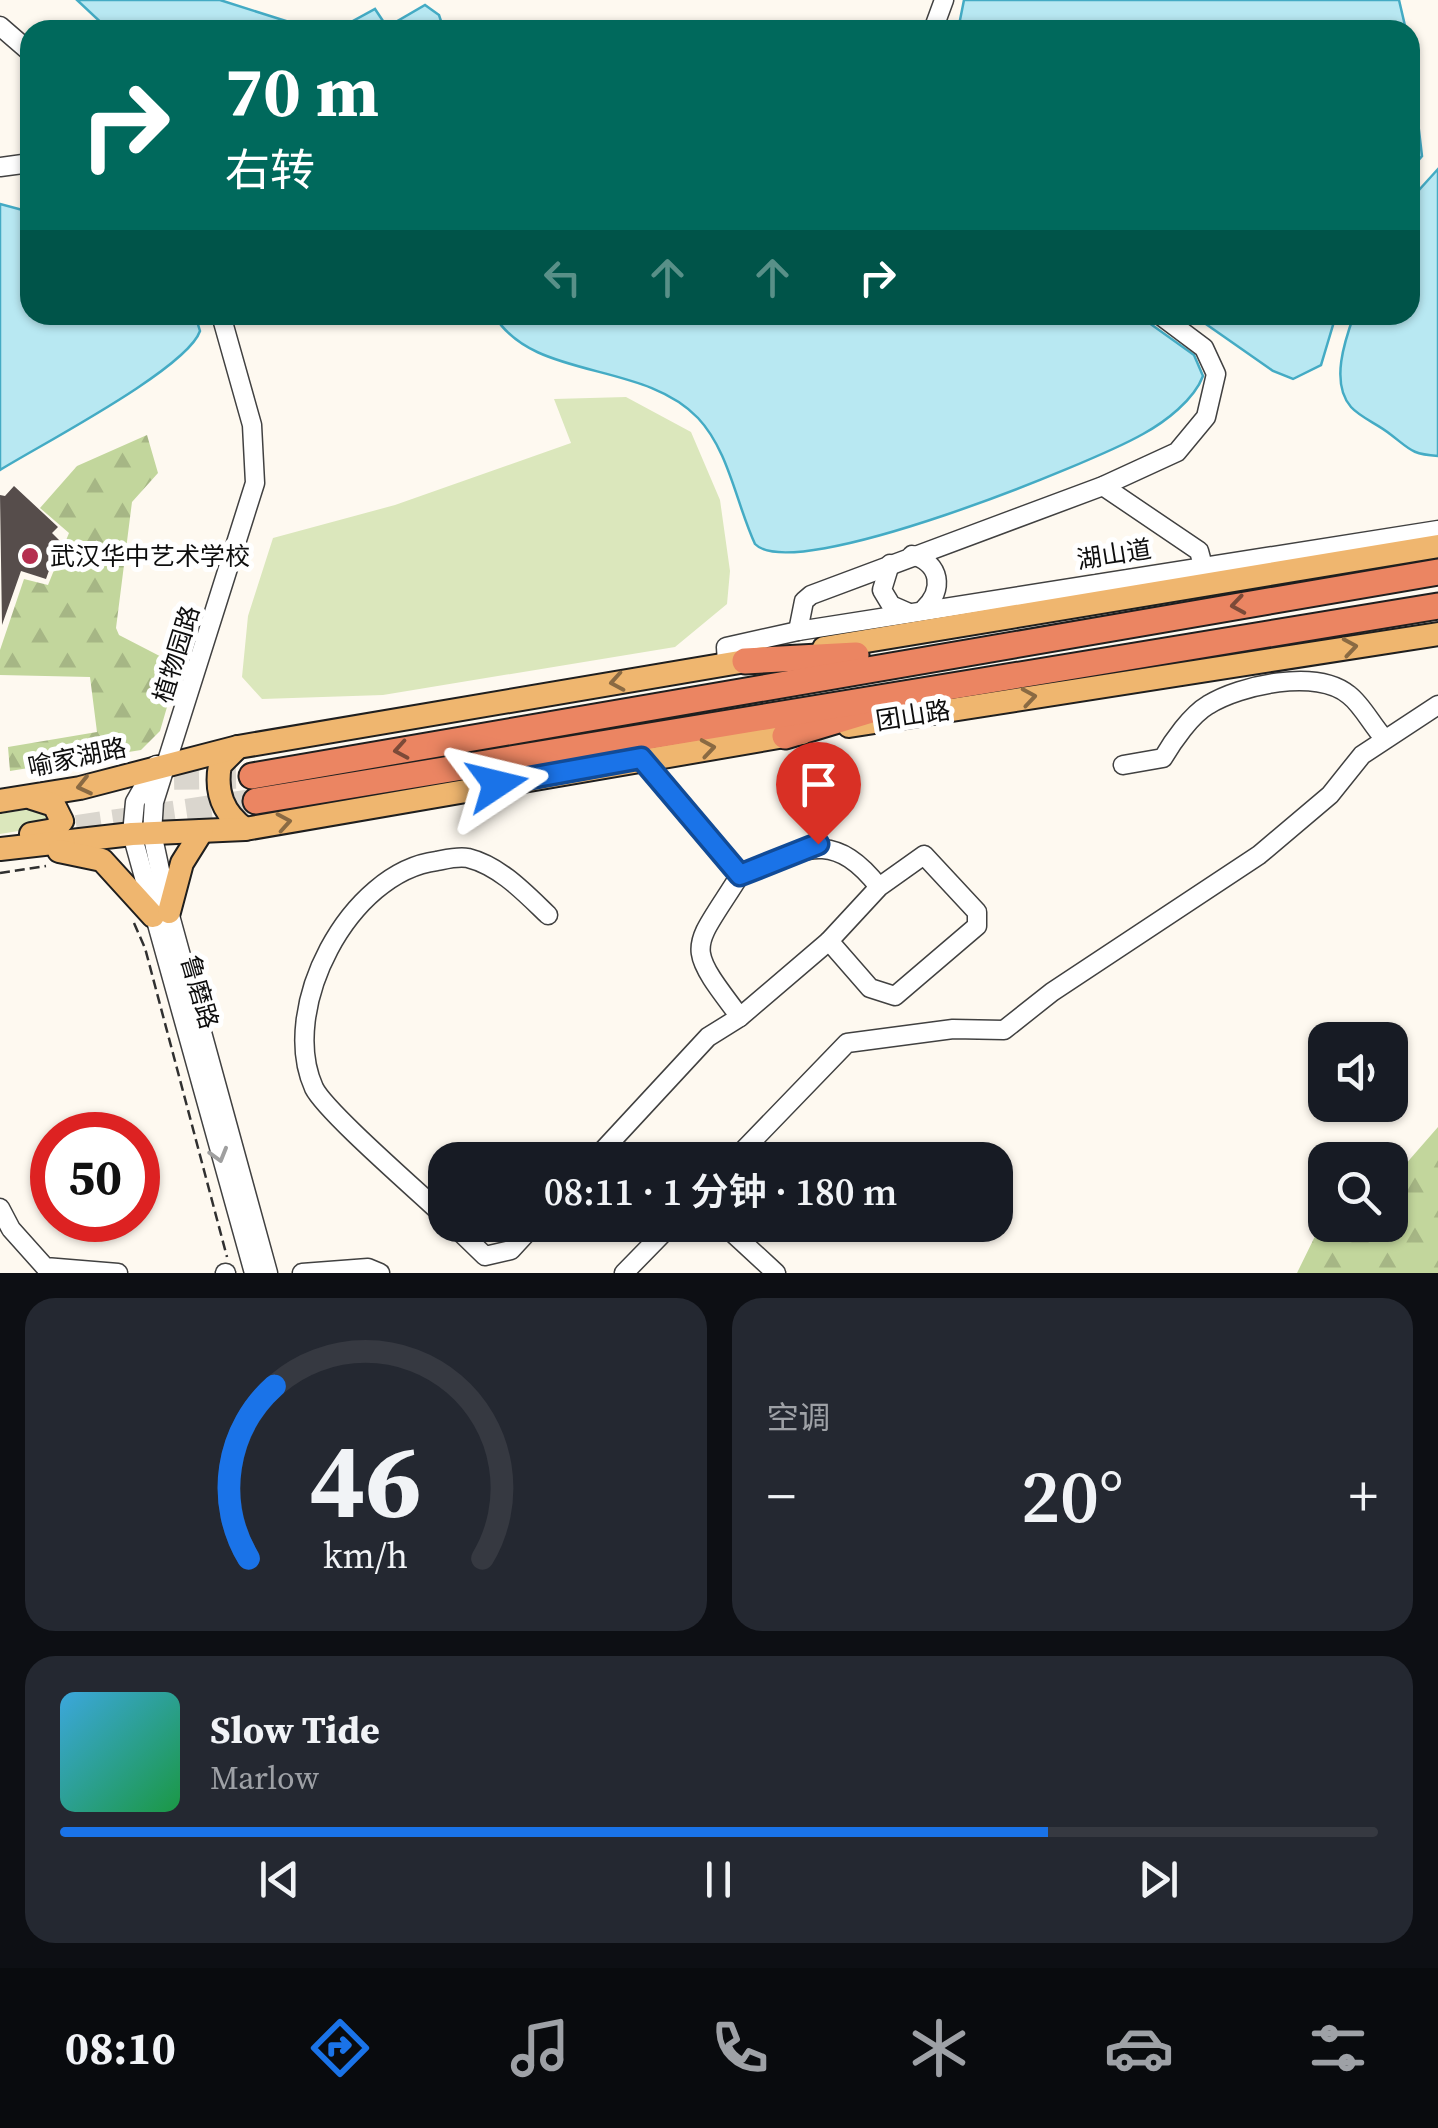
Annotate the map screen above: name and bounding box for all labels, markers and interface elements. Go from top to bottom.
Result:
text: 70 m [225,43,379,139]
icon: right [60,60,190,190]
text: 右转 [225,139,315,201]
icon: left [535,250,590,305]
icon: ahead [640,250,695,305]
icon: ahead [745,250,800,305]
icon: right [850,250,905,305]
street label: 湖山道 [1074,531,1154,577]
place label: 武汉华中艺术学校 [50,539,250,573]
marker: 武汉华中艺术学校 [19,545,41,567]
one-way arrow [1230,594,1246,615]
street label: 植物园路 [145,601,207,707]
one-way arrow [1341,638,1358,659]
one-way arrow [609,671,625,692]
one-way arrow [1020,688,1037,709]
street label: 团山路 [873,692,953,738]
street label: 喻家湖路 [25,730,129,784]
position arrow [445,732,549,836]
one-way arrow [699,738,716,759]
one-way arrow [392,739,409,760]
pin [776,742,861,845]
icon: arrive [791,757,846,812]
one-way arrow [76,774,93,795]
one-way arrow [276,812,292,833]
street label: 鲁磨路 [173,951,227,1033]
map controls [1308,1022,1408,1242]
button: sound [1308,1022,1408,1122]
speed limit sign: 50 [30,1112,160,1242]
button: search [1308,1142,1408,1242]
one-way arrow [208,1146,229,1163]
text: 08:11 · 1 分钟 · 180 m [544,1166,897,1218]
text: 空调 [767,1396,831,1440]
text: 46 [309,1408,422,1551]
text: 20° [1021,1444,1124,1547]
text: − [767,1458,796,1533]
text: + [1349,1458,1378,1533]
text: km/h [323,1531,408,1580]
text: Slow Tide [210,1704,380,1756]
text: Marlow [210,1756,319,1800]
icon: previous [252,1852,307,1907]
icon: pause [691,1852,746,1907]
icon: next [1131,1852,1186,1907]
icon: directions [305,2013,375,2083]
icon: music [505,2013,575,2083]
icon: phone [705,2013,775,2083]
icon: climate [904,2013,974,2083]
icon: car [1104,2013,1174,2083]
icon: filters [1303,2013,1373,2083]
text: 08:10 [65,2017,176,2079]

